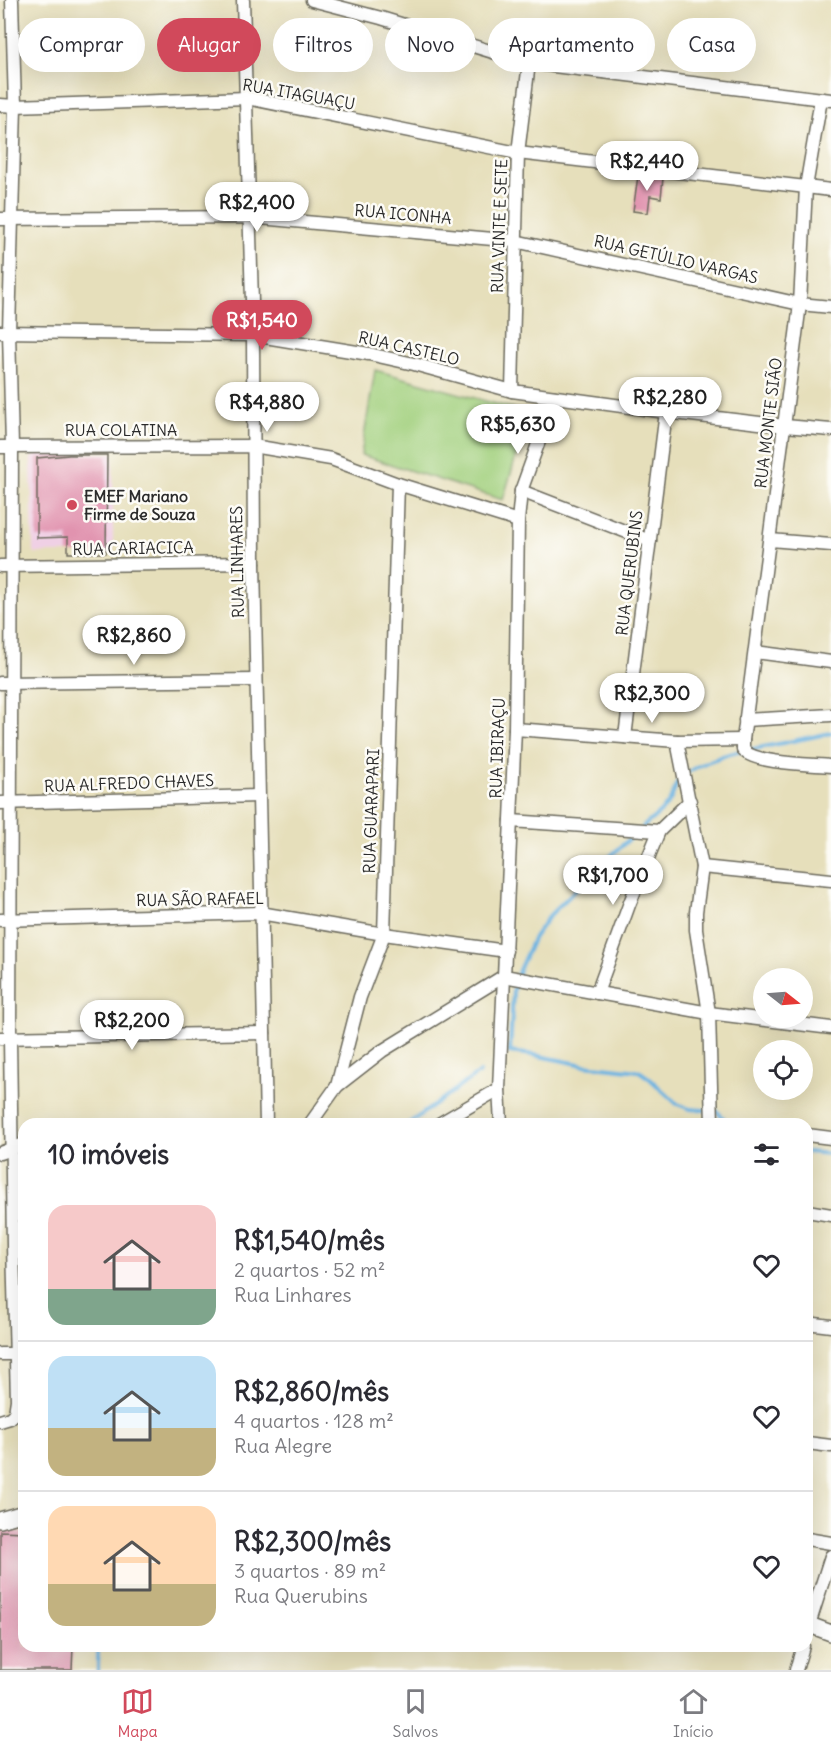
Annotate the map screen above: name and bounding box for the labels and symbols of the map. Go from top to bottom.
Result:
street label: RUA ITAGUAÇU [241,74,357,114]
pin: R$2,440 [592,141,702,192]
street label: RUA VINTE E SETE [487,159,511,293]
pin: R$2,400 [202,182,312,233]
street label: RUA ICONHA [354,200,452,228]
street label: RUA GETÚLIO VARGAS [592,230,760,288]
pin: R$1,540 [207,300,317,351]
street label: RUA CASTELO [357,327,461,369]
street label: RUA MONTE SIÃO [750,356,786,490]
pin: R$2,280 [615,377,725,428]
pin: R$4,880 [212,382,322,433]
pin: R$5,630 [463,404,573,455]
street label: RUA COLATINA [65,420,177,440]
place label: EMEF Mariano Firme de Souza [84,486,195,524]
marker: EMEF Mariano Firme de Souza [65,498,79,512]
street label: RUA LINHARES [226,506,248,618]
street label: RUA QUERUBINS [611,509,647,637]
street label: RUA CARIACICA [72,537,194,559]
pin: R$2,860 [79,615,189,666]
pin: R$2,300 [597,673,707,724]
street label: RUA IBIRAÇU [485,697,509,799]
street label: RUA GUARAPARI [359,748,383,874]
street label: RUA ALFREDO CHAVES [44,770,214,796]
pin: R$1,700 [558,855,668,906]
street label: RUA SÃO RAFAEL [136,888,264,910]
north arrow [753,968,813,1028]
pin: R$2,200 [77,1000,187,1051]

